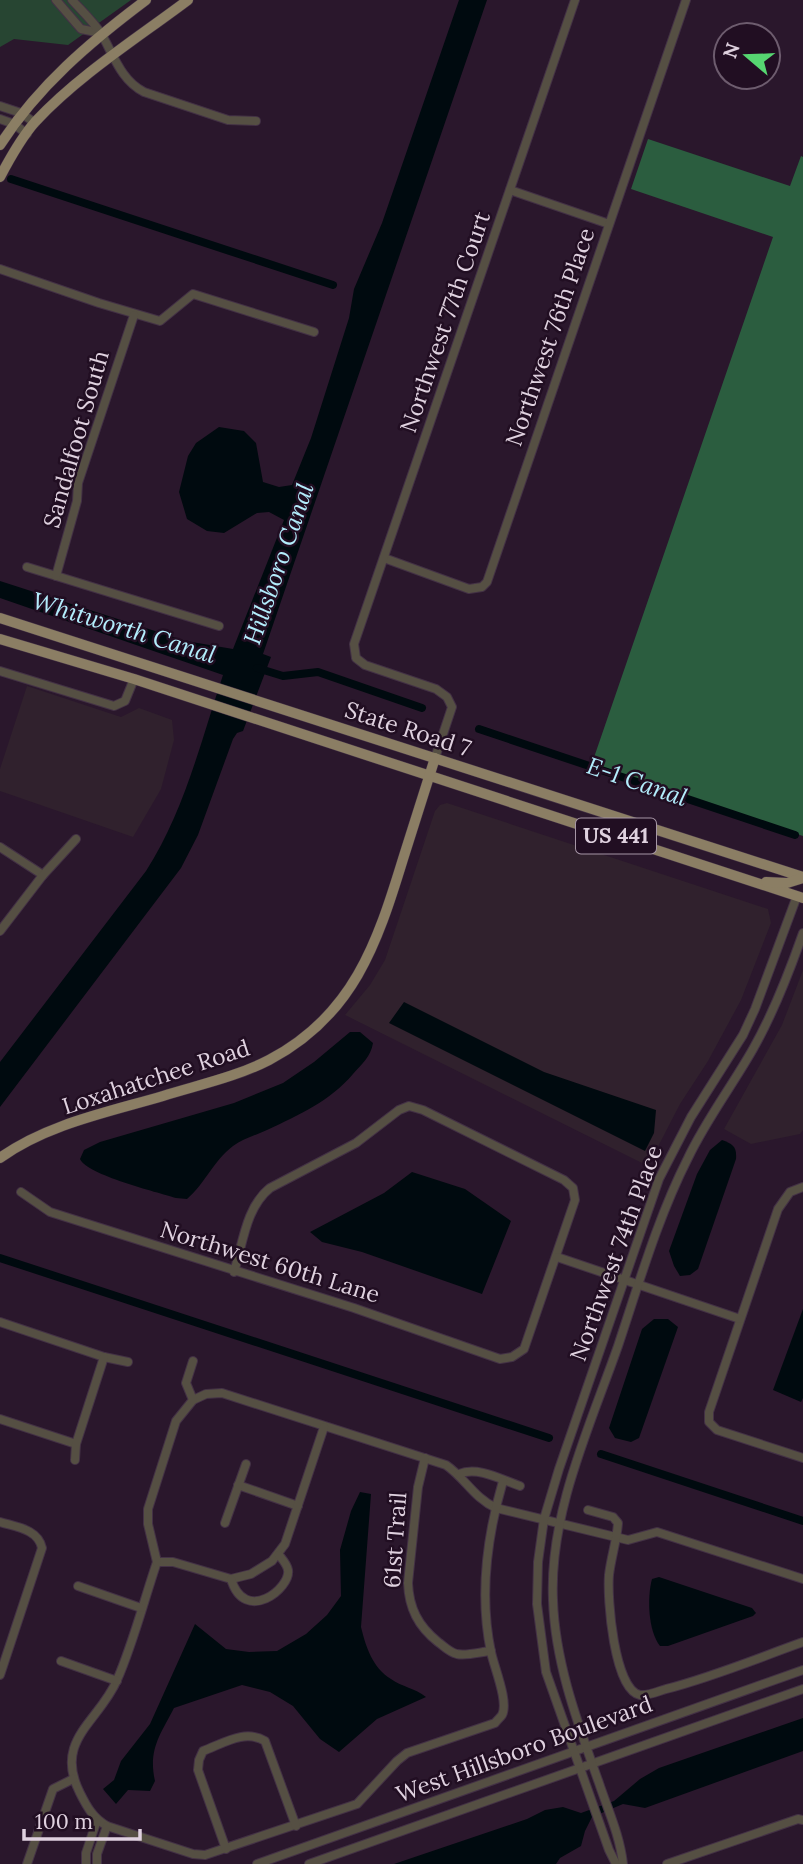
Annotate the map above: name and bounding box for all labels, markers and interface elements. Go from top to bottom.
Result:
north arrow [712,21,782,91]
text: N [717,39,745,61]
street label: Northwest 77th Court [393,207,496,436]
street label: Northwest 76th Place [499,224,600,450]
street label: Sandalfoot South [36,347,115,531]
water label: Hillsboro Canal [236,479,321,649]
water label: Whitworth Canal [29,585,220,670]
street label: State Road 7 [341,694,475,763]
water label: E-1 Canal [583,750,692,813]
road number: US 441 [576,818,656,854]
street label: Loxahatchee Road [58,1032,253,1120]
street label: Northwest 74th Place [563,1141,668,1365]
street label: Northwest 60th Lane [157,1214,383,1309]
street label: 61st Trail [377,1491,412,1589]
street label: West Hillsboro Boulevard [392,1689,656,1808]
scale bar [24,1798,140,1842]
text: 100 m [35,1808,93,1835]

